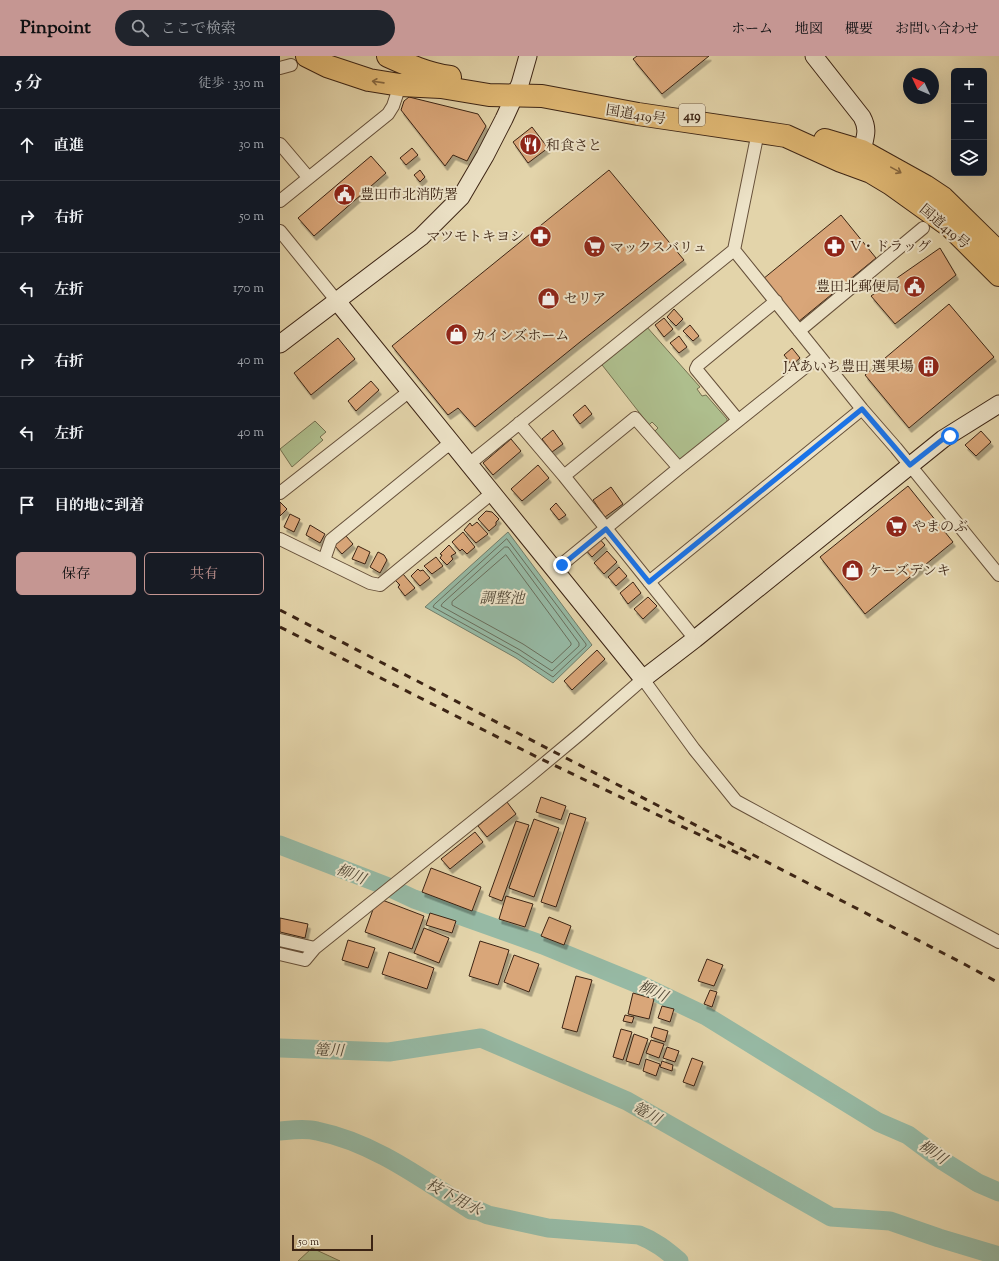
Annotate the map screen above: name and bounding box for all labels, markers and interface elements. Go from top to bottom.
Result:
search box [115,10,395,46]
text: Pinpoint [20,15,91,42]
icon: search [129,17,151,39]
text: ここで検索 [161,19,236,40]
text: ホーム [731,20,773,40]
text: 地図 [795,20,823,40]
text: 概要 [845,20,873,40]
text: お問い合わせ [895,20,979,40]
north arrow [903,68,939,104]
map controls [951,68,987,176]
button: + [951,68,987,104]
text: 5 分 [16,72,42,96]
text: 徒歩 · 330 m [198,75,264,93]
one-way arrow [372,78,385,86]
street label: 国道419号 [604,101,667,131]
road number: 419 [679,104,705,126]
button: − [951,104,987,140]
restaurant icon: 和食さと [517,132,543,158]
icon: ahead [16,134,38,156]
text: 直進 [54,136,84,157]
text: 30 m [238,136,264,154]
place label: 和食さと [546,137,602,157]
button: layers [951,140,987,176]
one-way arrow [890,166,902,174]
public building icon: 豊田市北消防署 [332,181,358,207]
place label: 豊田市北消防署 [360,186,458,206]
street label: 国道419号 [914,200,973,255]
icon: right [16,206,38,228]
text: 右折 [54,208,84,229]
text: 50 m [239,208,264,226]
pharmacy icon: マツモトキヨシ [527,223,553,249]
place label: マツモトキヨシ [426,228,524,248]
pharmacy icon: V・ドラッグ [822,233,848,259]
supermarket icon: マックスバリュ [581,234,607,260]
place label: V・ドラッグ [850,238,931,258]
place label: マックスバリュ [610,239,707,259]
public building icon: 豊田北郵便局 [902,273,928,299]
icon: left [16,278,38,300]
place label: 豊田北郵便局 [816,278,900,298]
text: 左折 [54,280,84,301]
text: 170 m [233,280,264,298]
shop icon: セリア [535,285,561,311]
place label: セリア [564,290,606,310]
shop icon: カインズホーム [443,322,469,348]
place label: カインズホーム [472,327,569,347]
icon: right [16,350,38,372]
text: 右折 [54,352,84,373]
text: 40 m [237,352,264,370]
building icon: JAあいち豊田 選果場 [916,353,942,379]
place label: JAあいち豊田 選果場 [783,358,914,378]
icon: left [16,422,38,444]
text: 左折 [54,424,84,445]
text: 40 m [237,424,264,442]
route start [941,427,959,445]
icon: arrive [16,494,38,516]
text: 目的地に到着 [54,496,144,517]
supermarket icon: やまのぶ [884,513,910,539]
place label: やまのぶ [912,518,968,538]
button: 保存 [16,552,136,595]
button: 共有 [144,552,264,595]
route end [553,556,571,574]
shop icon: ケーズデンキ [839,557,865,583]
place label: ケーズデンキ [868,562,951,582]
water label: 調整池 [479,589,526,610]
water label: 柳川 [333,860,370,891]
water label: 柳川 [634,977,672,1009]
water label: 篭川 [314,1040,346,1063]
water label: 篭川 [628,1098,666,1132]
water label: 柳川 [914,1136,952,1171]
water label: 枝下用水 [422,1175,486,1223]
scale bar [292,1233,373,1252]
text: 50 m [298,1234,319,1250]

